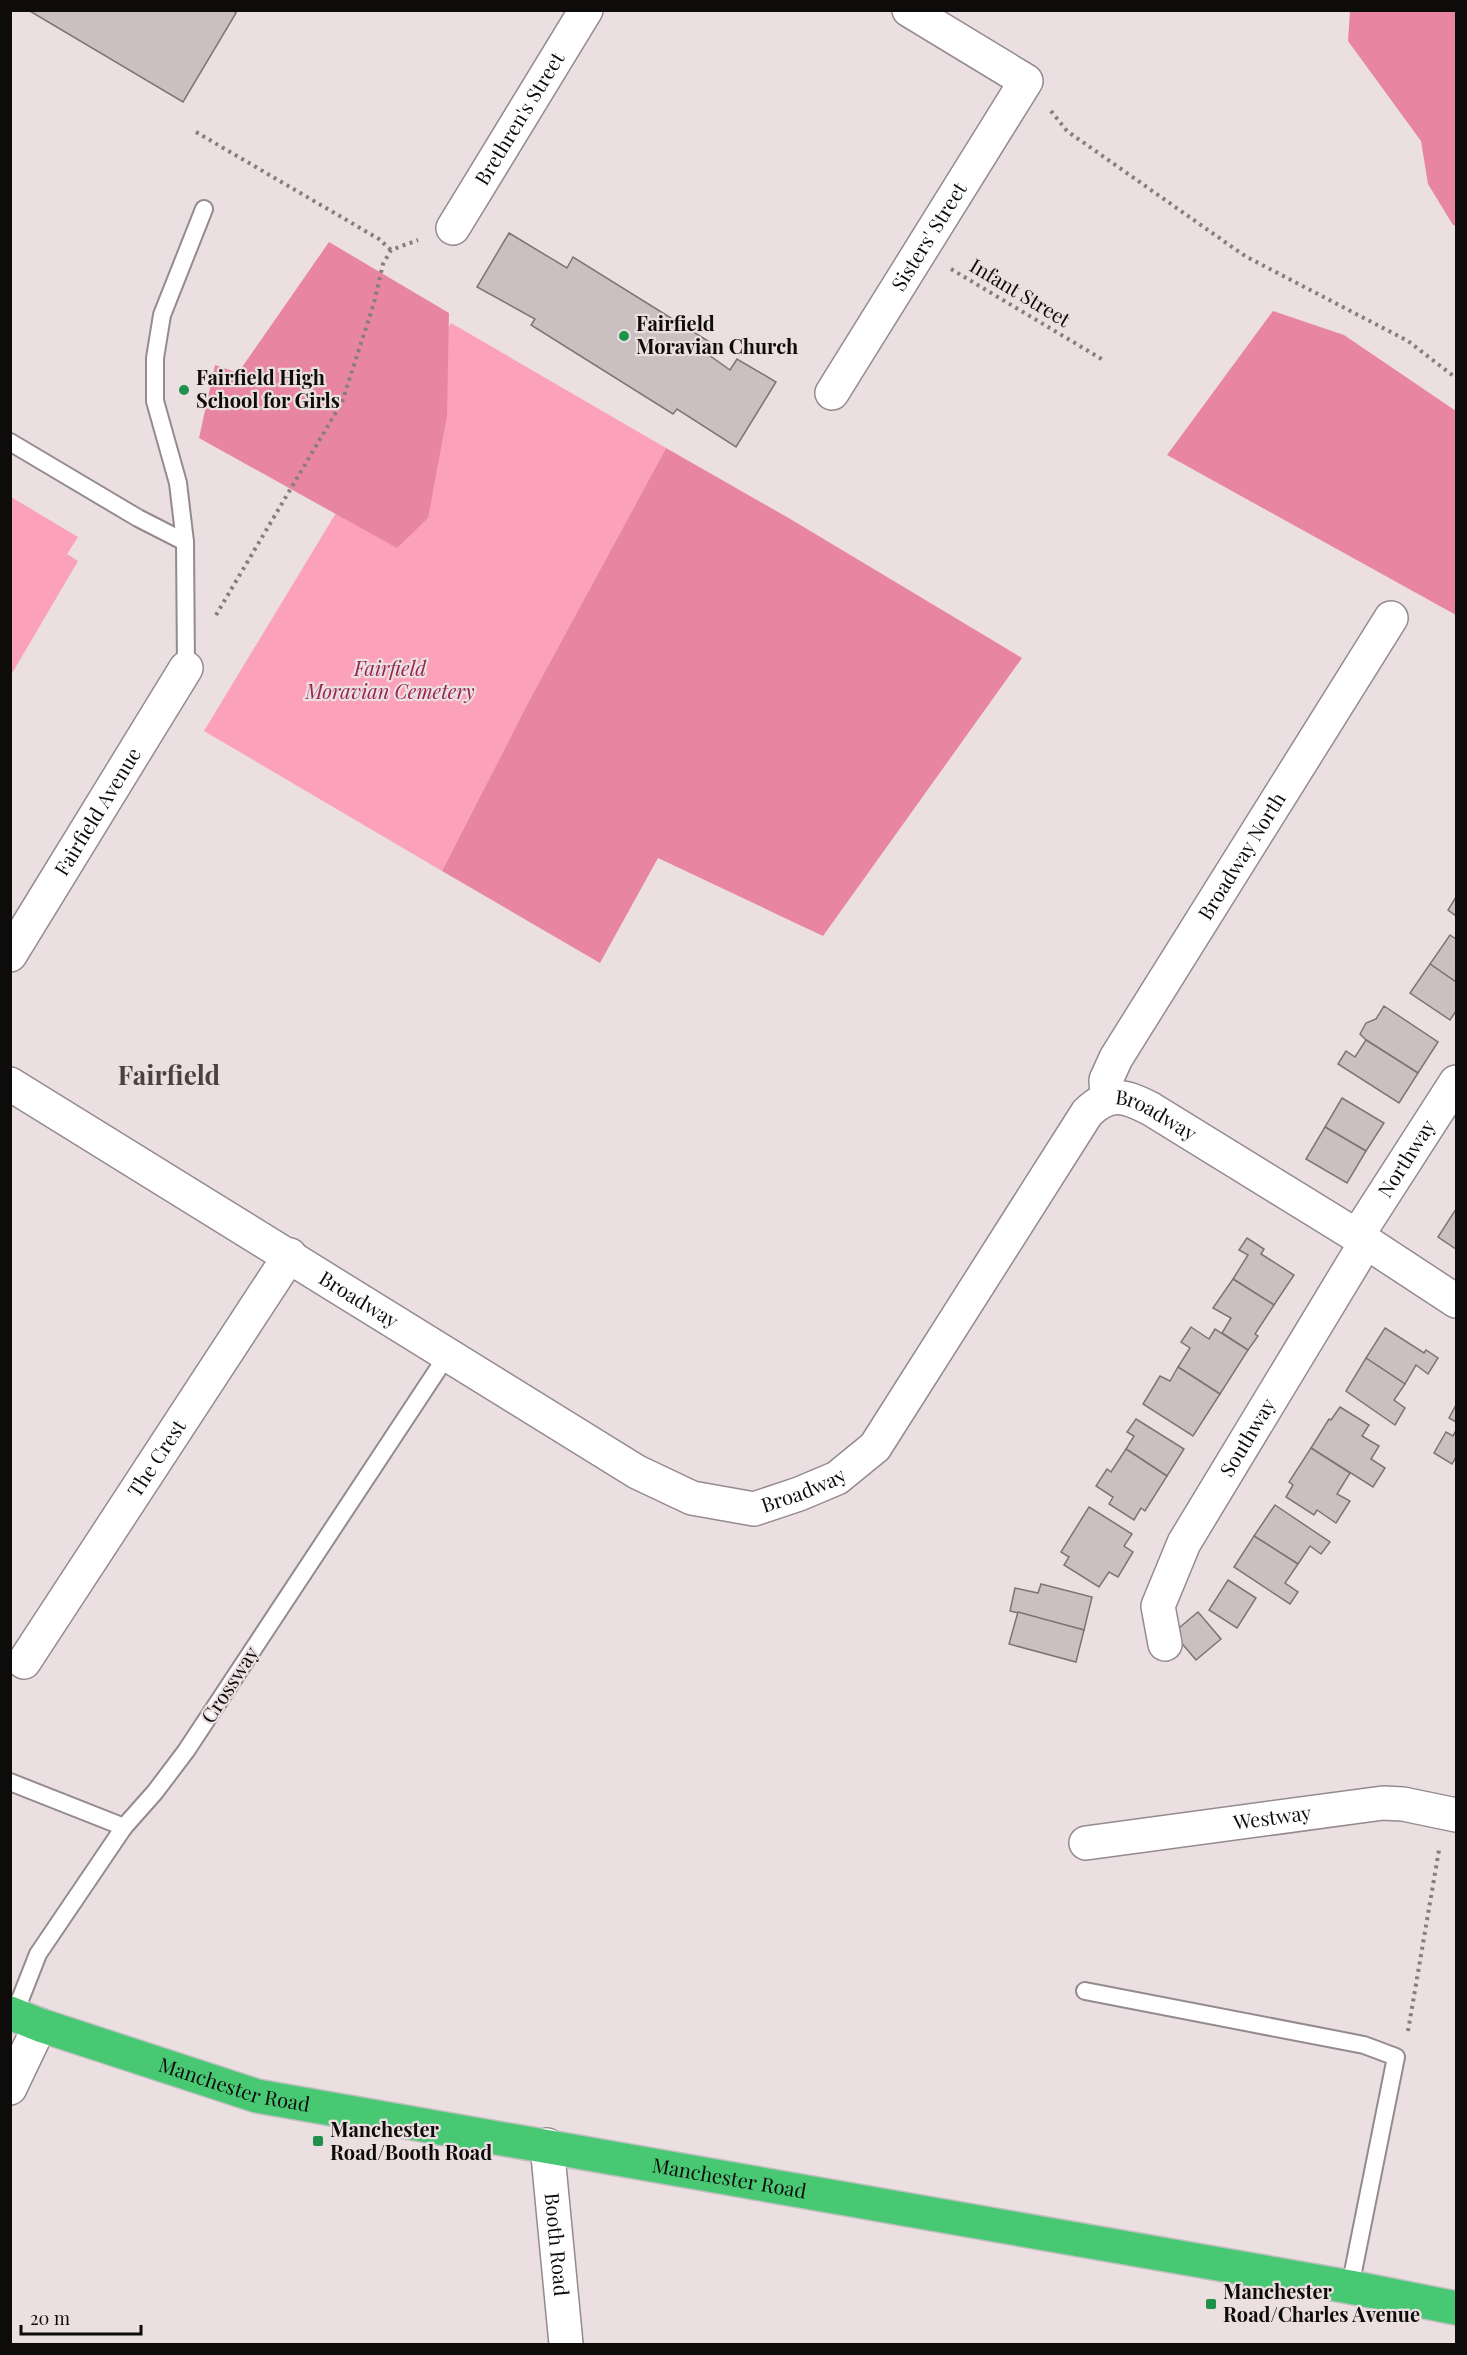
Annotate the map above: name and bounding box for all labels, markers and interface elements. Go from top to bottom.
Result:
street label: Brethren's Street [467,45,570,190]
street label: Sisters' Street [884,176,972,295]
street label: Infant Street [966,251,1077,333]
place label: Fairfield Moravian Church [636,309,798,359]
marker: Fairfield Moravian Church [617,329,631,343]
place label: Fairfield High School for Girls [196,363,340,413]
marker: Fairfield High School for Girls [177,383,191,397]
park label: Fairfield Moravian Cemetery [304,654,475,704]
street label: Fairfield Avenue [47,742,146,880]
street label: Broadway North [1191,786,1291,924]
district label: Fairfield [118,1057,221,1092]
street label: Broadway [1114,1082,1202,1146]
street label: Northway [1370,1114,1441,1202]
street label: Broadway [315,1264,404,1333]
street label: Southway [1212,1392,1281,1481]
street label: The Crest [120,1413,191,1502]
street label: Broadway [757,1461,851,1518]
street label: Crossway [194,1641,264,1728]
street label: Westway [1231,1798,1313,1835]
street label: Manchester Road [156,2050,313,2117]
place label: Manchester Road/Booth Road [330,2115,492,2165]
marker: Manchester Road/Booth Road [311,2134,325,2148]
street label: Manchester Road [650,2150,809,2204]
street label: Booth Road [540,2191,576,2298]
place label: Manchester Road/Charles Avenue [1223,2277,1420,2327]
marker: Manchester Road/Charles Avenue [1204,2297,1218,2311]
scale bar [21,2298,141,2336]
text: 20 m [30,2306,70,2330]

